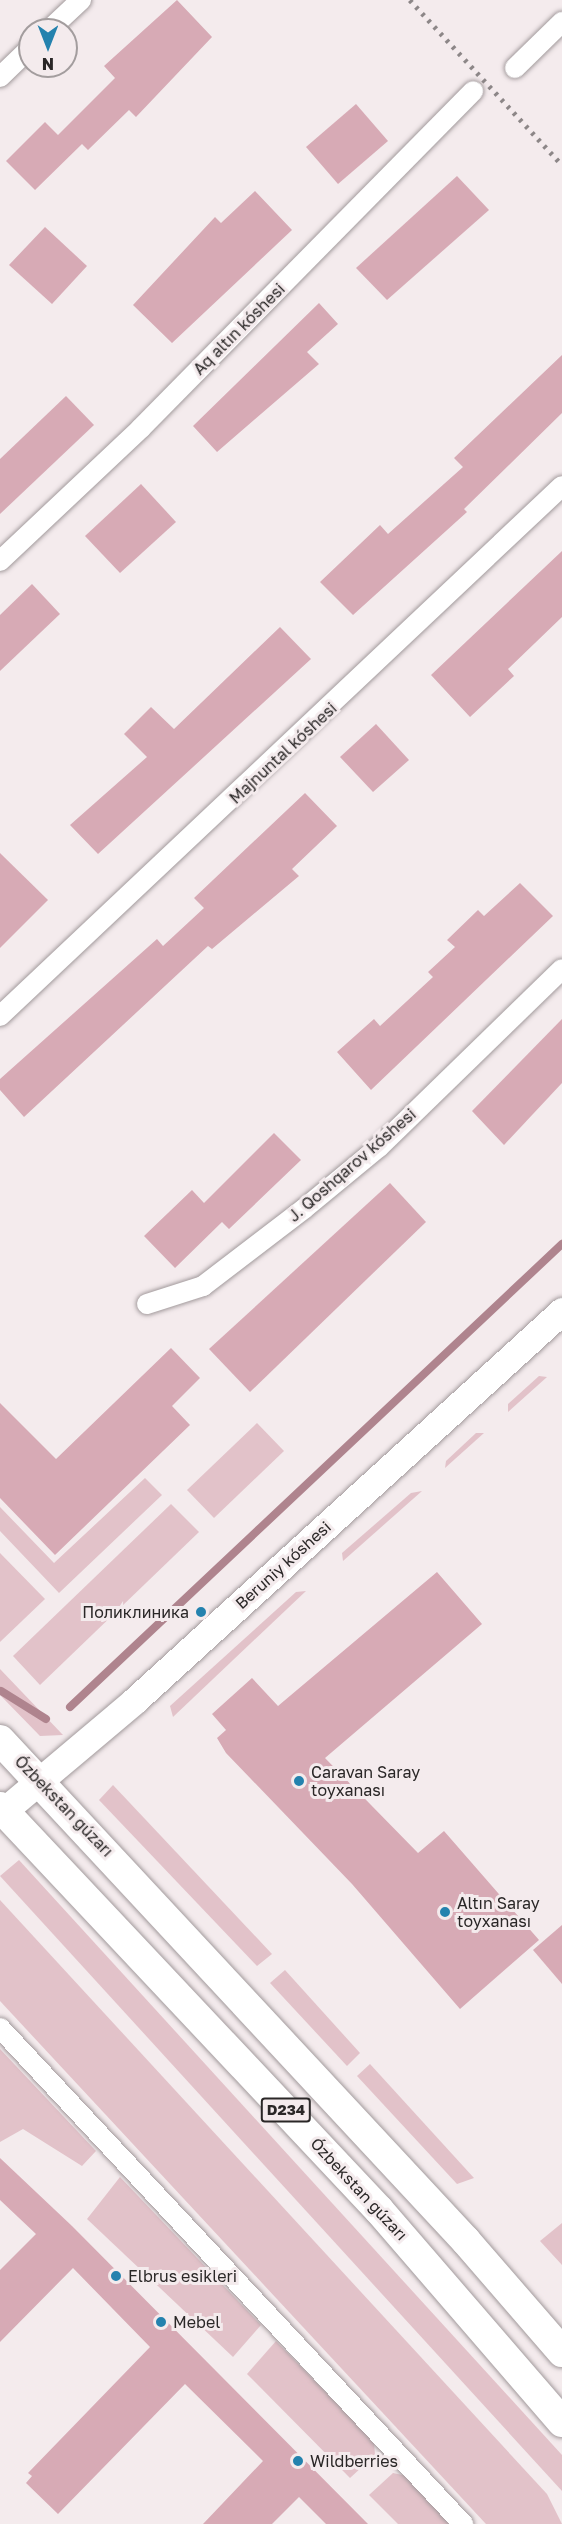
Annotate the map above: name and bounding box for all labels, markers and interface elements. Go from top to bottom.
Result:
north arrow [18,18,78,78]
text: N [42,54,54,74]
street label: Aq altın kóshesi [189,279,289,379]
street label: Majnuntal kóshesi [225,698,341,808]
street label: J. Qoshqarov kóshesi [284,1104,420,1226]
street label: Beruniy kóshesi [231,1517,335,1613]
place label: Поликлиника [82,1602,189,1622]
marker: Поликлиника [194,1605,208,1619]
street label: Ózbekstan gúzarı [11,1751,117,1861]
place label: Caravan Saray toyxanası [311,1762,420,1800]
marker: Caravan Saray toyxanası [292,1774,306,1788]
place label: Altın Saray toyxanası [457,1893,540,1931]
marker: Altın Saray toyxanası [438,1905,452,1919]
road number: D234 [260,2098,312,2122]
street label: Ózbekstan gúzarı [307,2134,411,2244]
place label: Elbrus esikleri [128,2266,237,2286]
marker: Elbrus esikleri [109,2269,123,2283]
place label: Mebel [173,2312,220,2332]
marker: Mebel [154,2315,168,2329]
place label: Wildberries [310,2451,398,2471]
marker: Wildberries [291,2454,305,2468]

